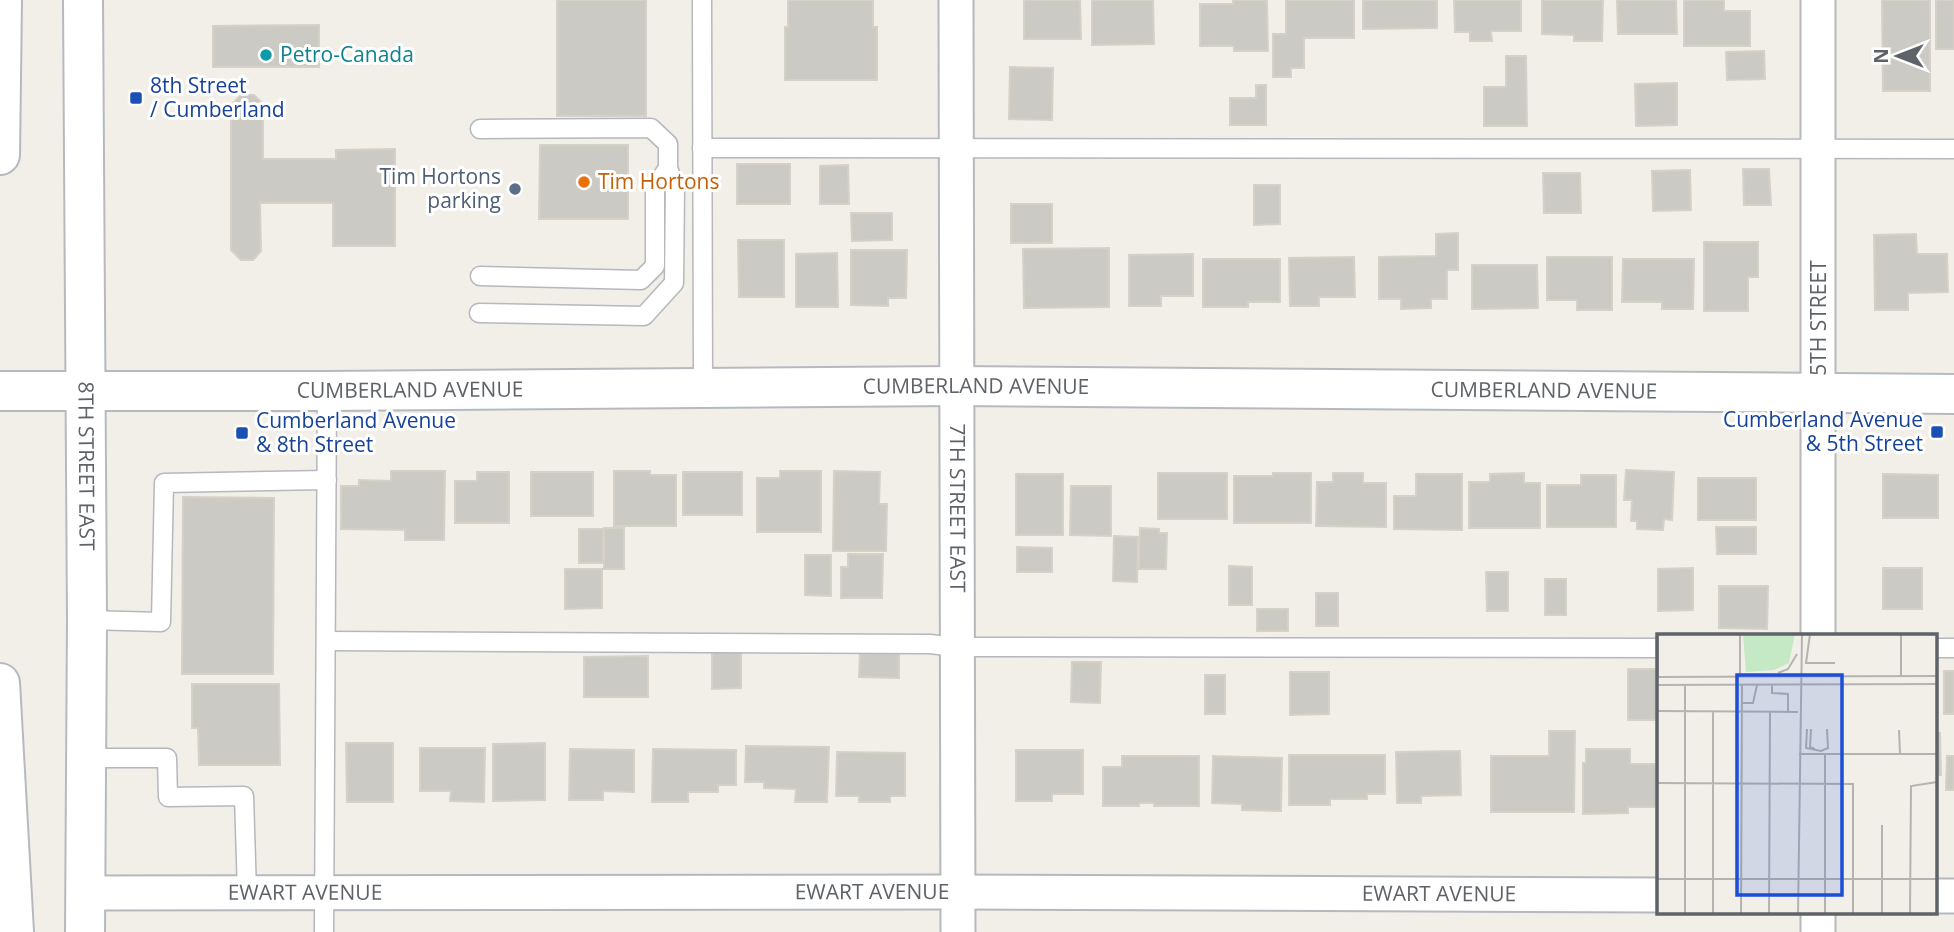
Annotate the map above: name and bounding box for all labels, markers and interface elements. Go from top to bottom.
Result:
north arrow [1863,21,1933,91]
place label: Petro-Canada [280,40,414,68]
marker: Petro-Canada [258,47,274,63]
text: N [1868,48,1894,64]
place label: 8th Street / Cumberland [150,71,285,123]
marker: 8th Street / Cumberland [128,90,144,106]
place label: Tim Hortons parking [380,162,501,214]
place label: Tim Hortons [598,167,719,195]
marker: Tim Hortons [576,174,592,190]
marker: Tim Hortons parking [507,181,523,197]
street label: 5TH STREET [1804,260,1832,376]
street label: CUMBERLAND AVENUE [863,371,1089,400]
street label: CUMBERLAND AVENUE [297,374,523,404]
street label: CUMBERLAND AVENUE [1431,375,1657,405]
street label: 8TH STREET EAST [72,381,102,551]
place label: Cumberland Avenue & 5th Street [1723,405,1923,457]
place label: Cumberland Avenue & 8th Street [256,406,456,458]
street label: 7TH STREET EAST [944,423,972,593]
marker: Cumberland Avenue & 5th Street [1929,424,1945,440]
marker: Cumberland Avenue & 8th Street [234,425,250,441]
inset map [1657,634,1937,914]
street label: EWART AVENUE [795,877,949,905]
street label: EWART AVENUE [228,878,382,906]
street label: EWART AVENUE [1362,879,1516,907]

